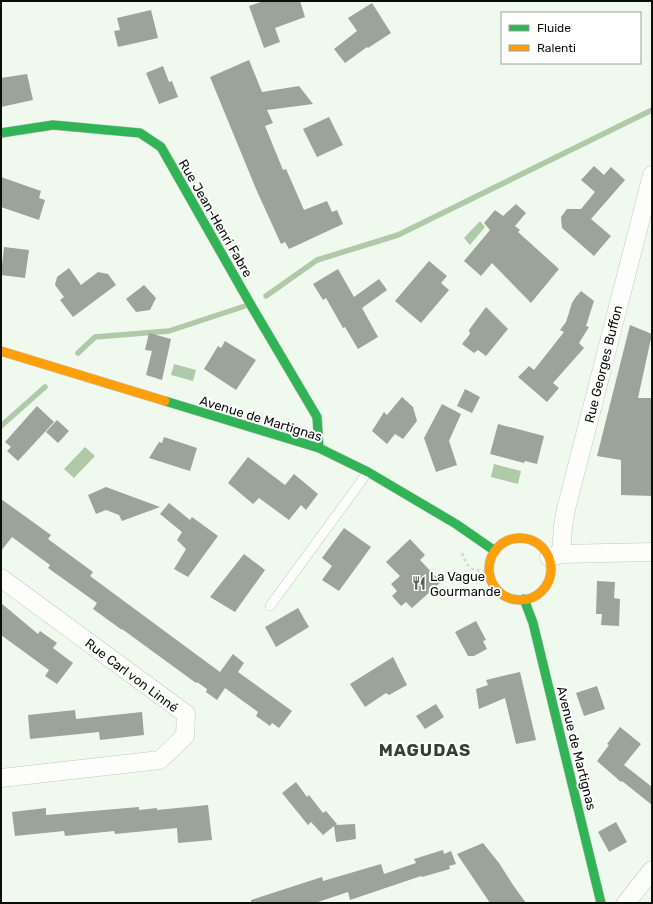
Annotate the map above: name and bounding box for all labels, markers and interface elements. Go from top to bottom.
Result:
legend [501,12,641,64]
text: Fluide [537,21,571,35]
text: Ralenti [537,41,576,55]
street label: Rue Jean-Henri Fabre [176,157,255,280]
street label: Rue Georges Buffon [582,304,626,425]
street label: Avenue de Martignas [198,393,324,445]
place label: La Vague Gourmande [430,569,501,599]
restaurant icon: La Vague Gourmande [411,575,427,591]
street label: Rue Carl von Linné [82,636,181,715]
street label: Avenue de Martignas [553,685,599,812]
district label: MAGUDAS [379,740,471,760]

